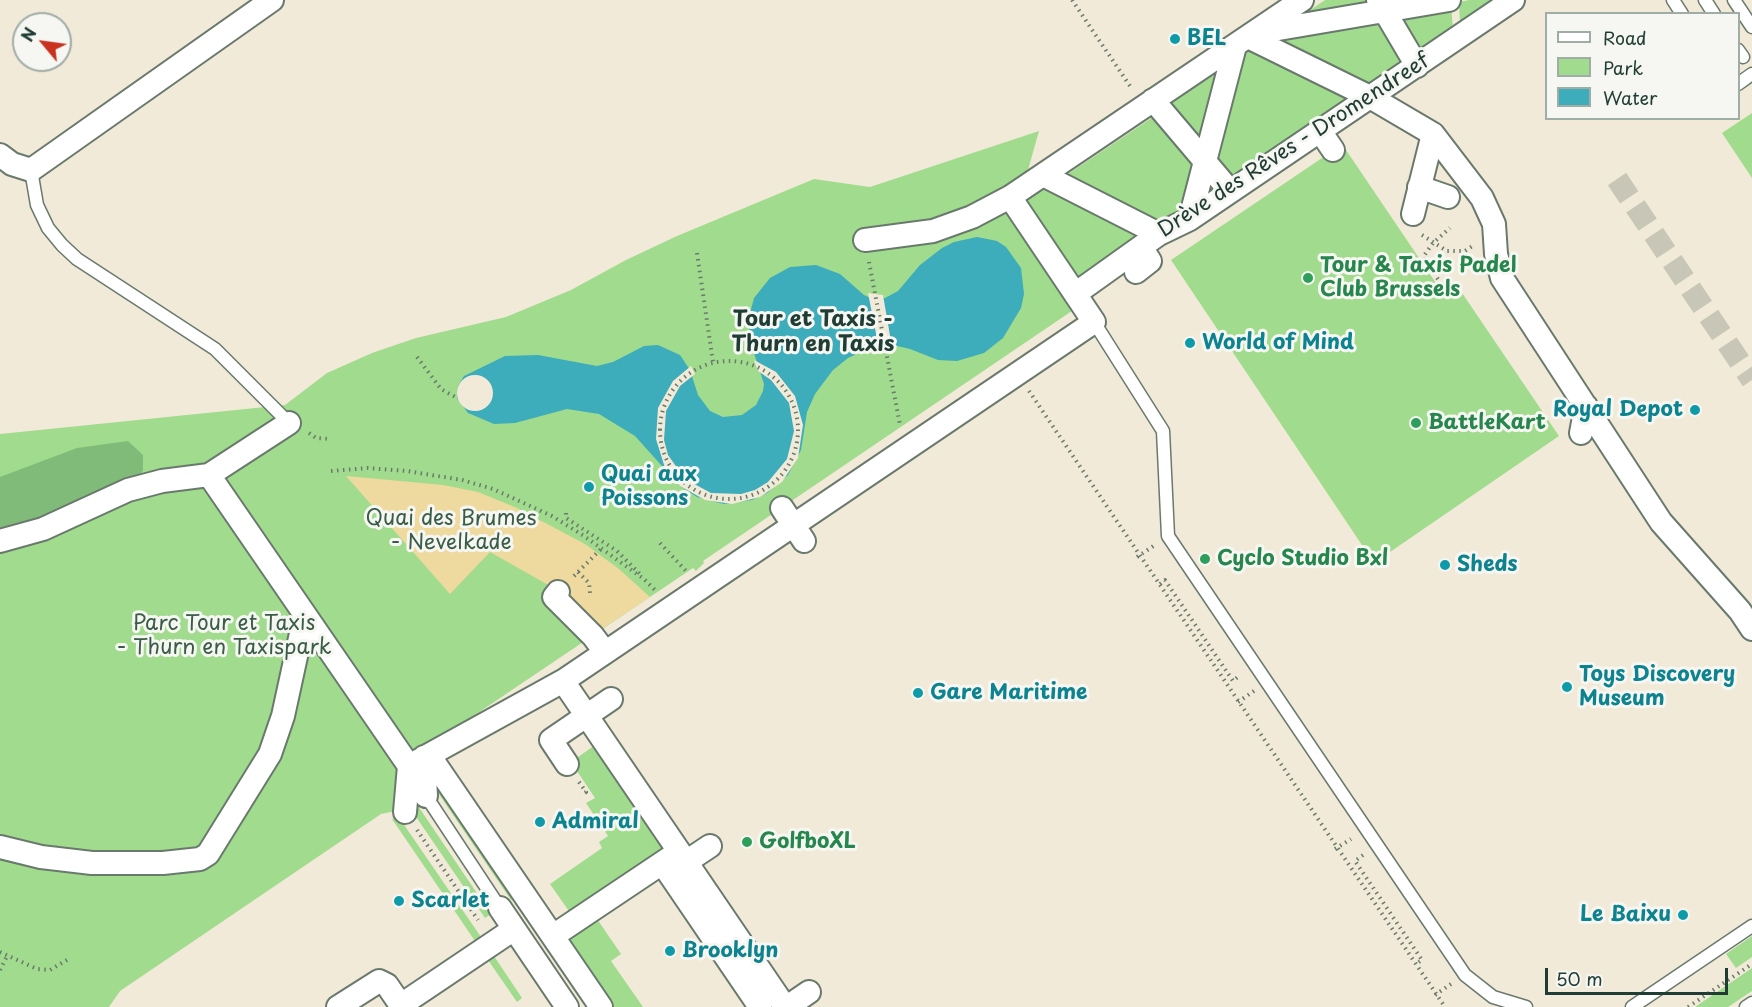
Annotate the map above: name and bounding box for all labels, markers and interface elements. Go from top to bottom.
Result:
north arrow [12,12,72,72]
legend [1545,12,1740,120]
text: N [14,23,42,46]
text: Road [1603,24,1647,51]
place label: BEL [1187,26,1226,52]
marker: BEL [1168,32,1182,46]
street label: Drève des Rêves - Dromendreef [1154,49,1434,243]
text: Park [1603,54,1643,81]
text: Water [1603,84,1657,111]
place label: Tour & Taxis Padel Club Brussels [1320,253,1516,303]
marker: Tour & Taxis Padel Club Brussels [1301,271,1315,285]
district label: Tour et Taxis - Thurn en Taxis [731,307,895,358]
place label: World of Mind [1202,330,1354,356]
marker: World of Mind [1183,336,1197,350]
place label: Royal Depot [1553,397,1683,423]
marker: Royal Depot [1688,403,1702,417]
place label: BattleKart [1428,410,1546,436]
marker: BattleKart [1409,416,1423,430]
place label: Quai aux Poissons [601,462,697,512]
marker: Quai aux Poissons [582,480,596,494]
park label: Quai des Brumes - Nevelkade [366,506,536,556]
place label: Cyclo Studio Bxl [1217,546,1388,572]
marker: Cyclo Studio Bxl [1198,552,1212,566]
place label: Sheds [1457,552,1518,578]
marker: Sheds [1438,558,1452,572]
park label: Parc Tour et Taxis - Thurn en Taxispark [116,611,332,661]
place label: Toys Discovery Museum [1579,662,1735,712]
place label: Gare Maritime [930,680,1087,706]
marker: Toys Discovery Museum [1560,680,1574,694]
marker: Gare Maritime [911,686,925,700]
place label: Admiral [552,809,639,835]
marker: Admiral [533,815,547,829]
place label: GolfboXL [759,829,856,855]
marker: GolfboXL [740,835,754,849]
place label: Scarlet [411,888,490,914]
marker: Scarlet [392,894,406,908]
place label: Le Baixu [1580,902,1671,928]
marker: Le Baixu [1676,908,1690,922]
place label: Brooklyn [682,938,778,964]
marker: Brooklyn [663,944,677,958]
scale bar [1548,956,1731,994]
text: 50 m [1556,965,1603,992]

